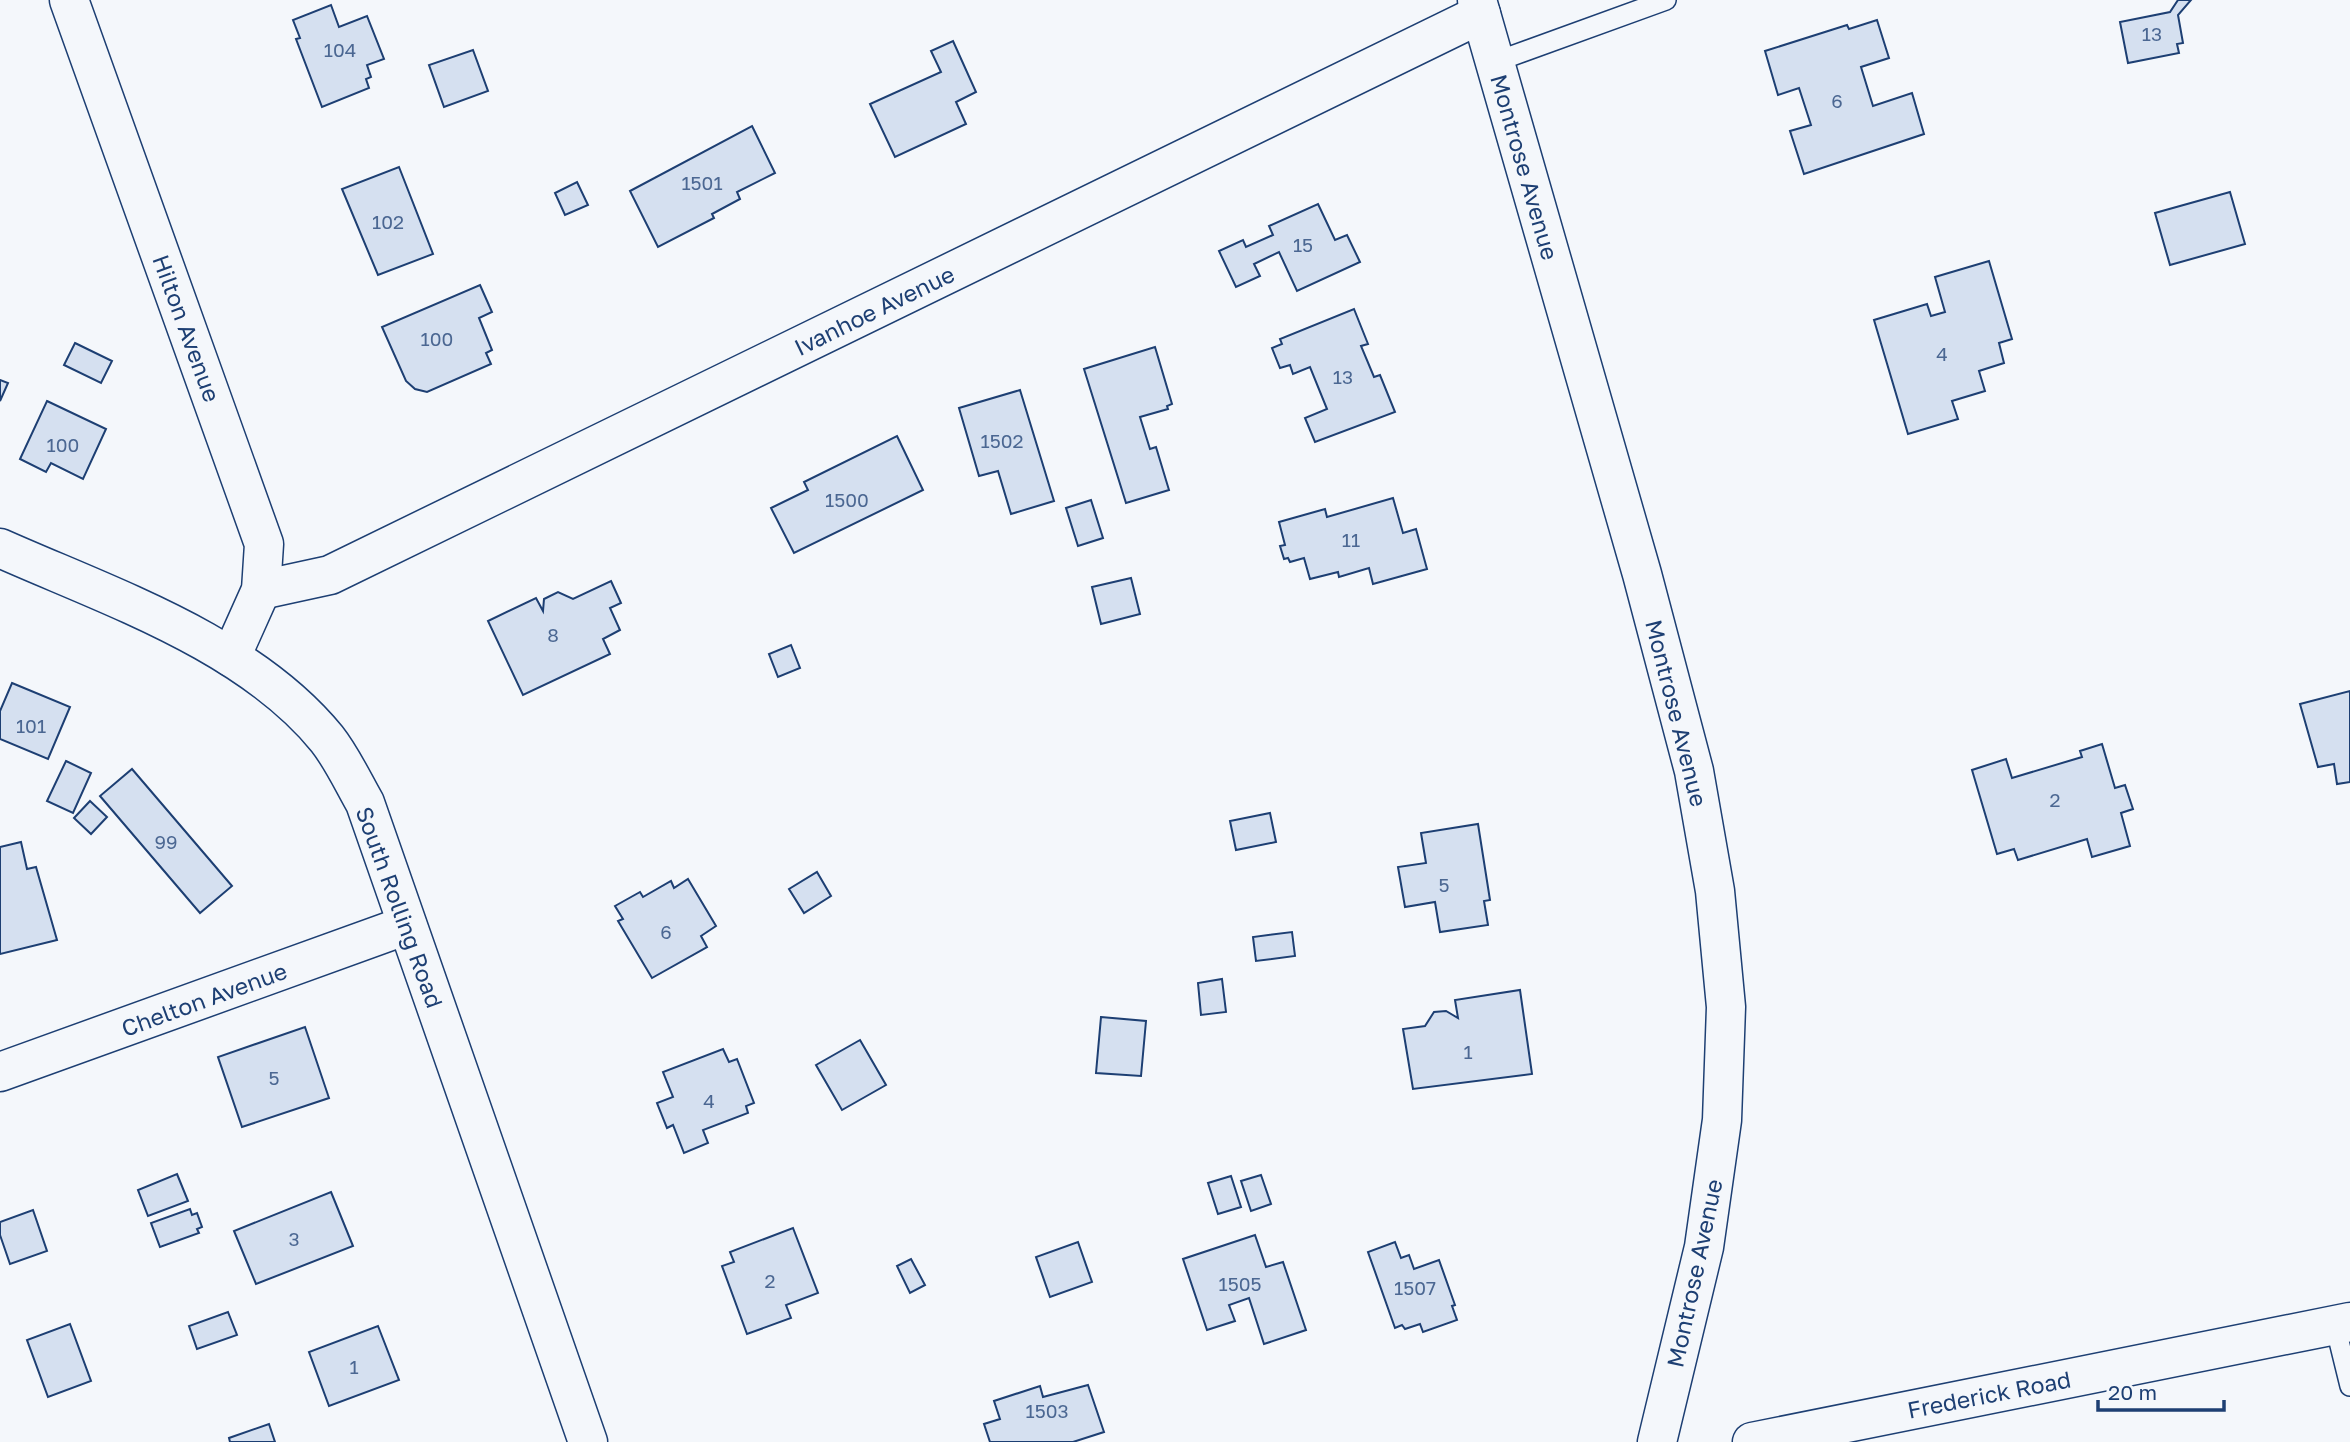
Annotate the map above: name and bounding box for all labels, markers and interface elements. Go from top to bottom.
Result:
house number: 13 [2142,22,2162,45]
house number: 104 [324,38,356,61]
street label: Montrose Avenue [1485,71,1565,263]
house number: 6 [1831,89,1843,112]
house number: 1501 [681,171,723,194]
house number: 102 [372,210,404,233]
house number: 15 [1293,233,1313,256]
street label: Hilton Avenue [147,251,227,405]
street label: Ivanhoe Avenue [789,259,959,361]
house number: 100 [421,327,453,350]
house number: 4 [1936,342,1948,365]
house number: 13 [1333,365,1353,388]
house number: 1502 [980,429,1024,452]
house number: 100 [47,433,79,456]
house number: 1500 [825,488,869,511]
house number: 11 [1342,528,1360,551]
street label: Montrose Avenue [1640,617,1714,809]
house number: 8 [547,623,559,646]
house number: 101 [16,714,46,737]
house number: 2 [2049,788,2061,811]
street label: South Rolling Road [351,803,449,1011]
house number: 99 [155,830,178,853]
house number: 5 [1438,873,1450,896]
house number: 6 [660,920,672,943]
street label: Chelton Avenue [117,956,291,1042]
house number: 1 [1463,1040,1473,1063]
house number: 5 [268,1066,280,1089]
house number: 4 [703,1089,715,1112]
street label: Montrose Avenue [1660,1176,1728,1370]
house number: 3 [288,1227,300,1250]
house number: 2 [764,1269,776,1292]
house number: 1505 [1218,1272,1262,1295]
house number: 1507 [1394,1276,1436,1299]
house number: 1 [349,1355,359,1378]
street label: Frederick Road [1905,1364,2073,1424]
scale bar [2098,1368,2224,1412]
text: 20 m [2108,1379,2157,1405]
house number: 1503 [1025,1399,1069,1422]

